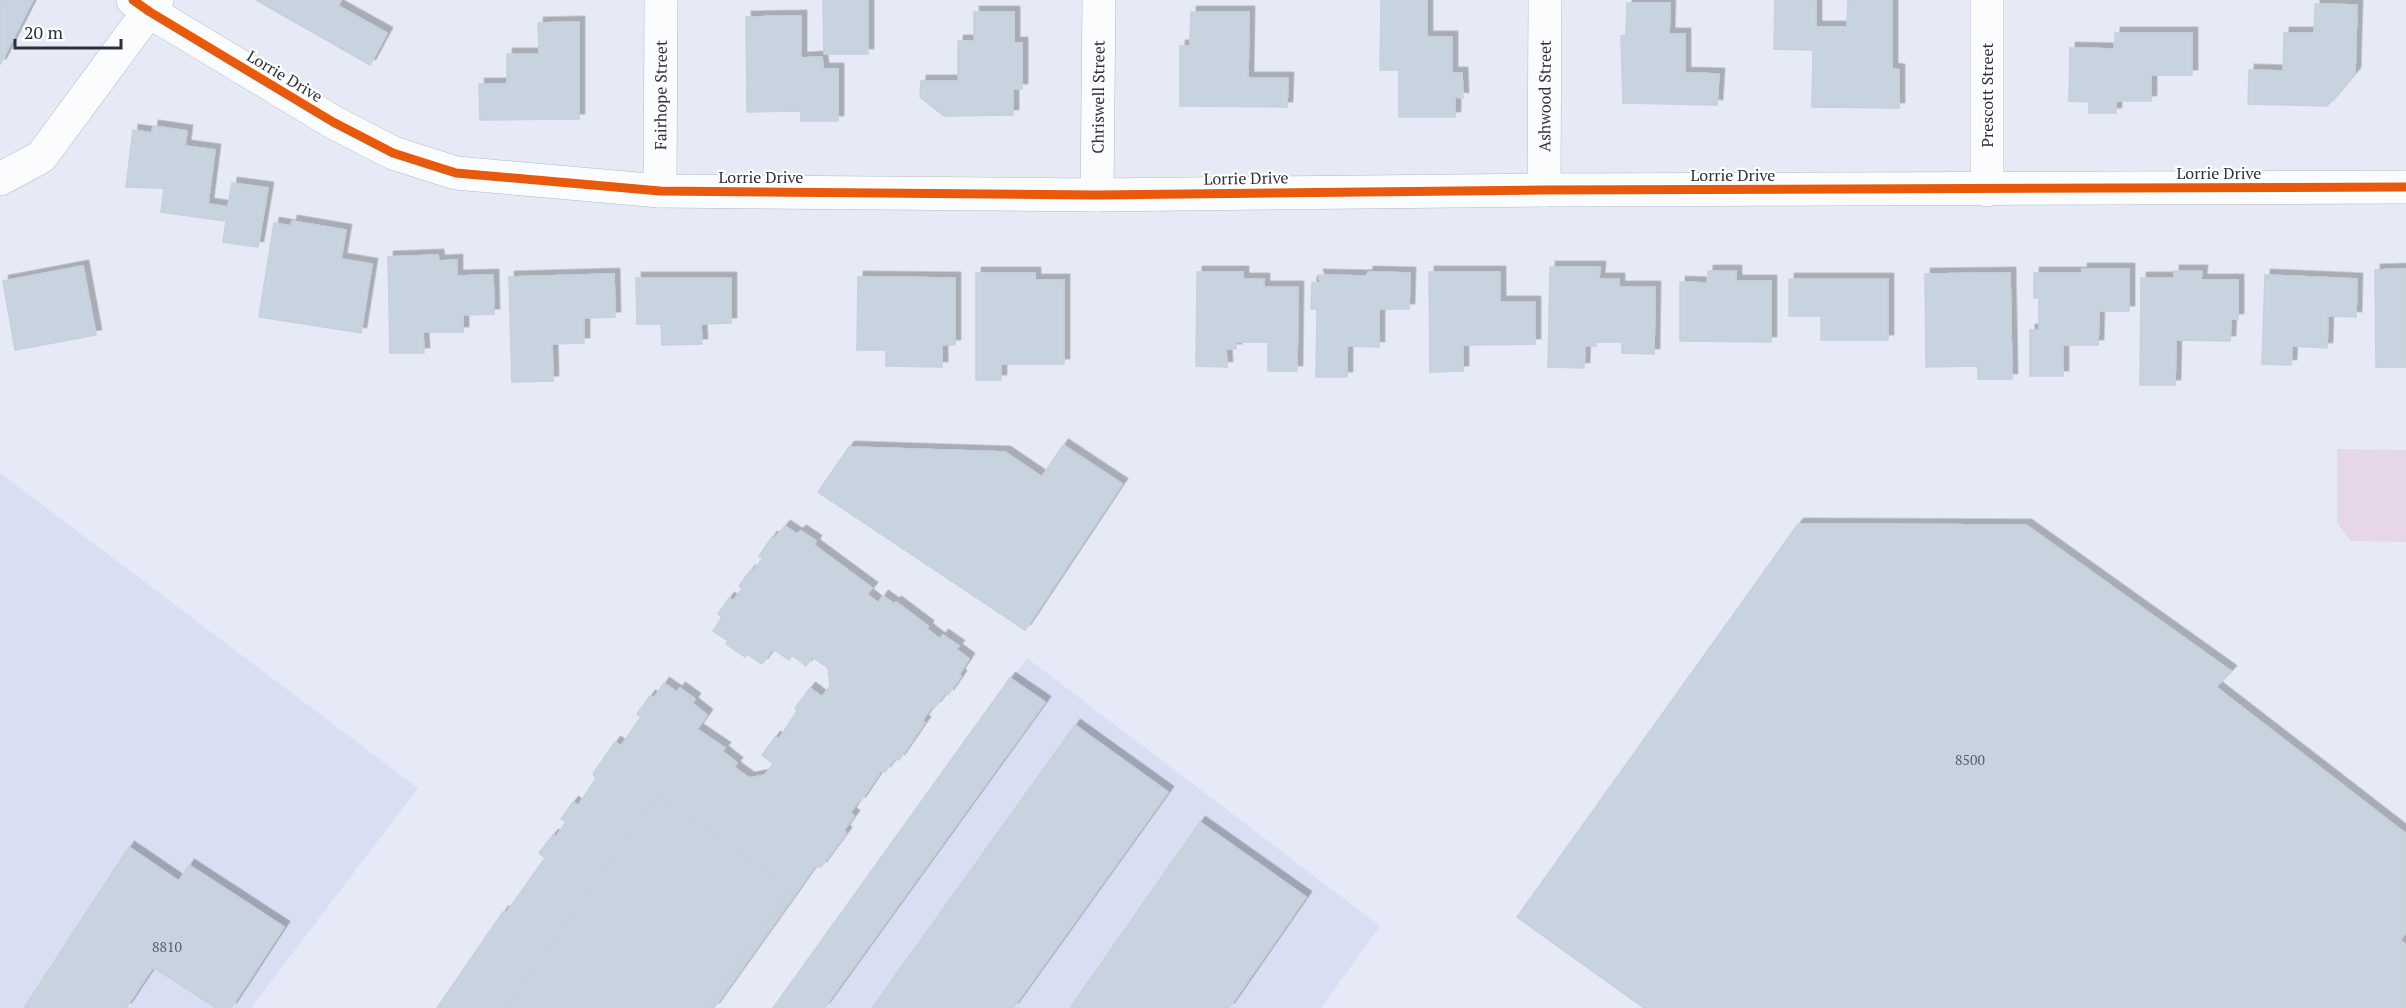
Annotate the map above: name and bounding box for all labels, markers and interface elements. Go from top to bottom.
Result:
scale bar [15,12,122,50]
text: 20 m [24,20,64,44]
street label: Fairhope Street [649,40,672,150]
street label: Chriswell Street [1086,40,1110,154]
street label: Ashwood Street [1533,40,1556,152]
street label: Prescott Street [1976,42,1998,147]
street label: Lorrie Drive [243,45,327,107]
street label: Lorrie Drive [2177,162,2261,184]
street label: Lorrie Drive [1691,164,1775,186]
street label: Lorrie Drive [719,166,803,188]
street label: Lorrie Drive [1203,166,1289,190]
house number: 8500 [1955,750,1985,769]
house number: 8810 [152,937,182,956]

